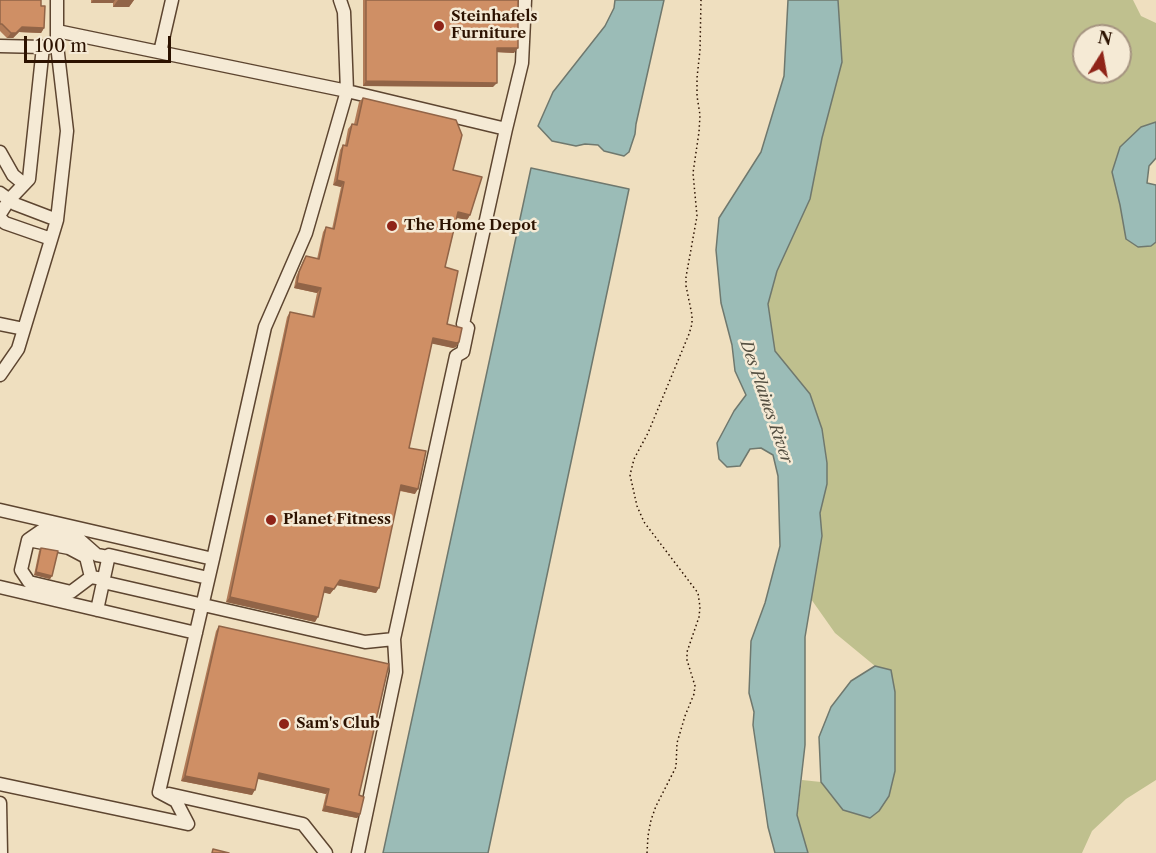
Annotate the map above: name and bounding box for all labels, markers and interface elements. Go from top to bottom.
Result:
place label: Steinhafels Furniture [451,8,537,43]
marker: Steinhafels Furniture [432,19,446,33]
scale bar [27,24,174,62]
north arrow [1072,24,1132,84]
text: N [1096,27,1114,49]
text: 100 m [35,35,87,57]
place label: The Home Depot [404,217,537,235]
marker: The Home Depot [385,219,399,233]
water label: Des Plaines River [736,338,796,466]
place label: Planet Fitness [283,511,391,529]
marker: Planet Fitness [264,513,278,527]
place label: Sam's Club [296,715,380,733]
marker: Sam's Club [277,717,291,731]

